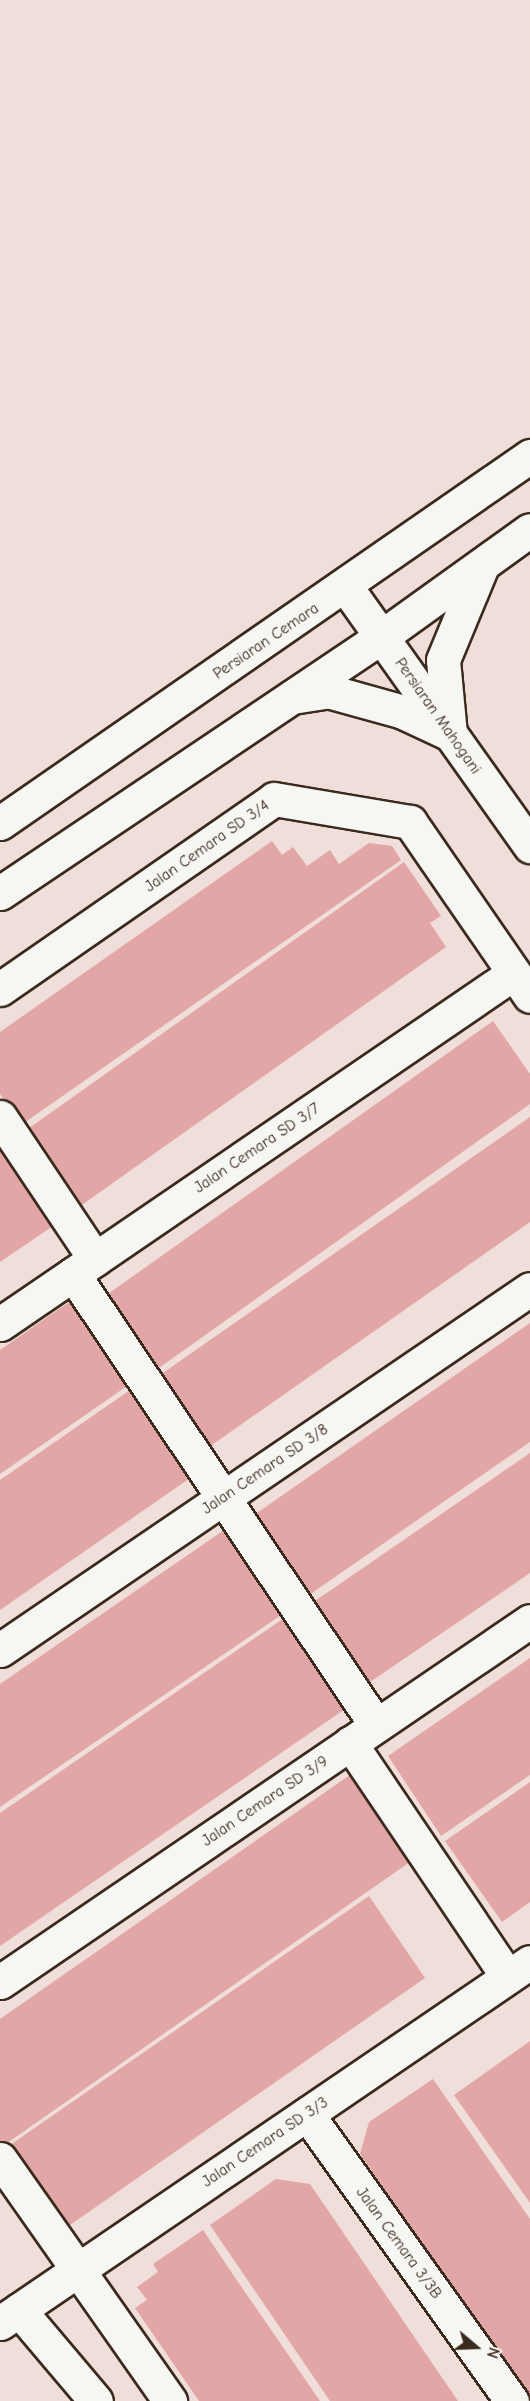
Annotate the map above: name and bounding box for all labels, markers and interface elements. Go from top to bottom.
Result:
street label: Persiaran Cemara [210,599,322,683]
street label: Persiaran Mahogani [391,654,485,778]
street label: Jalan Cemara SD 3/4 [141,796,273,896]
street label: Jalan Cemara SD 3/7 [191,1099,323,1197]
street label: Jalan Cemara SD 3/8 [198,1420,332,1518]
street label: Jalan Cemara SD 3/9 [198,1752,332,1850]
street label: Jalan Cemara SD 3/3 [198,2093,332,2191]
street label: Jalan Cemara 3/3B [352,2183,446,2303]
north arrow [446,2317,506,2377]
text: N [483,2345,503,2361]

